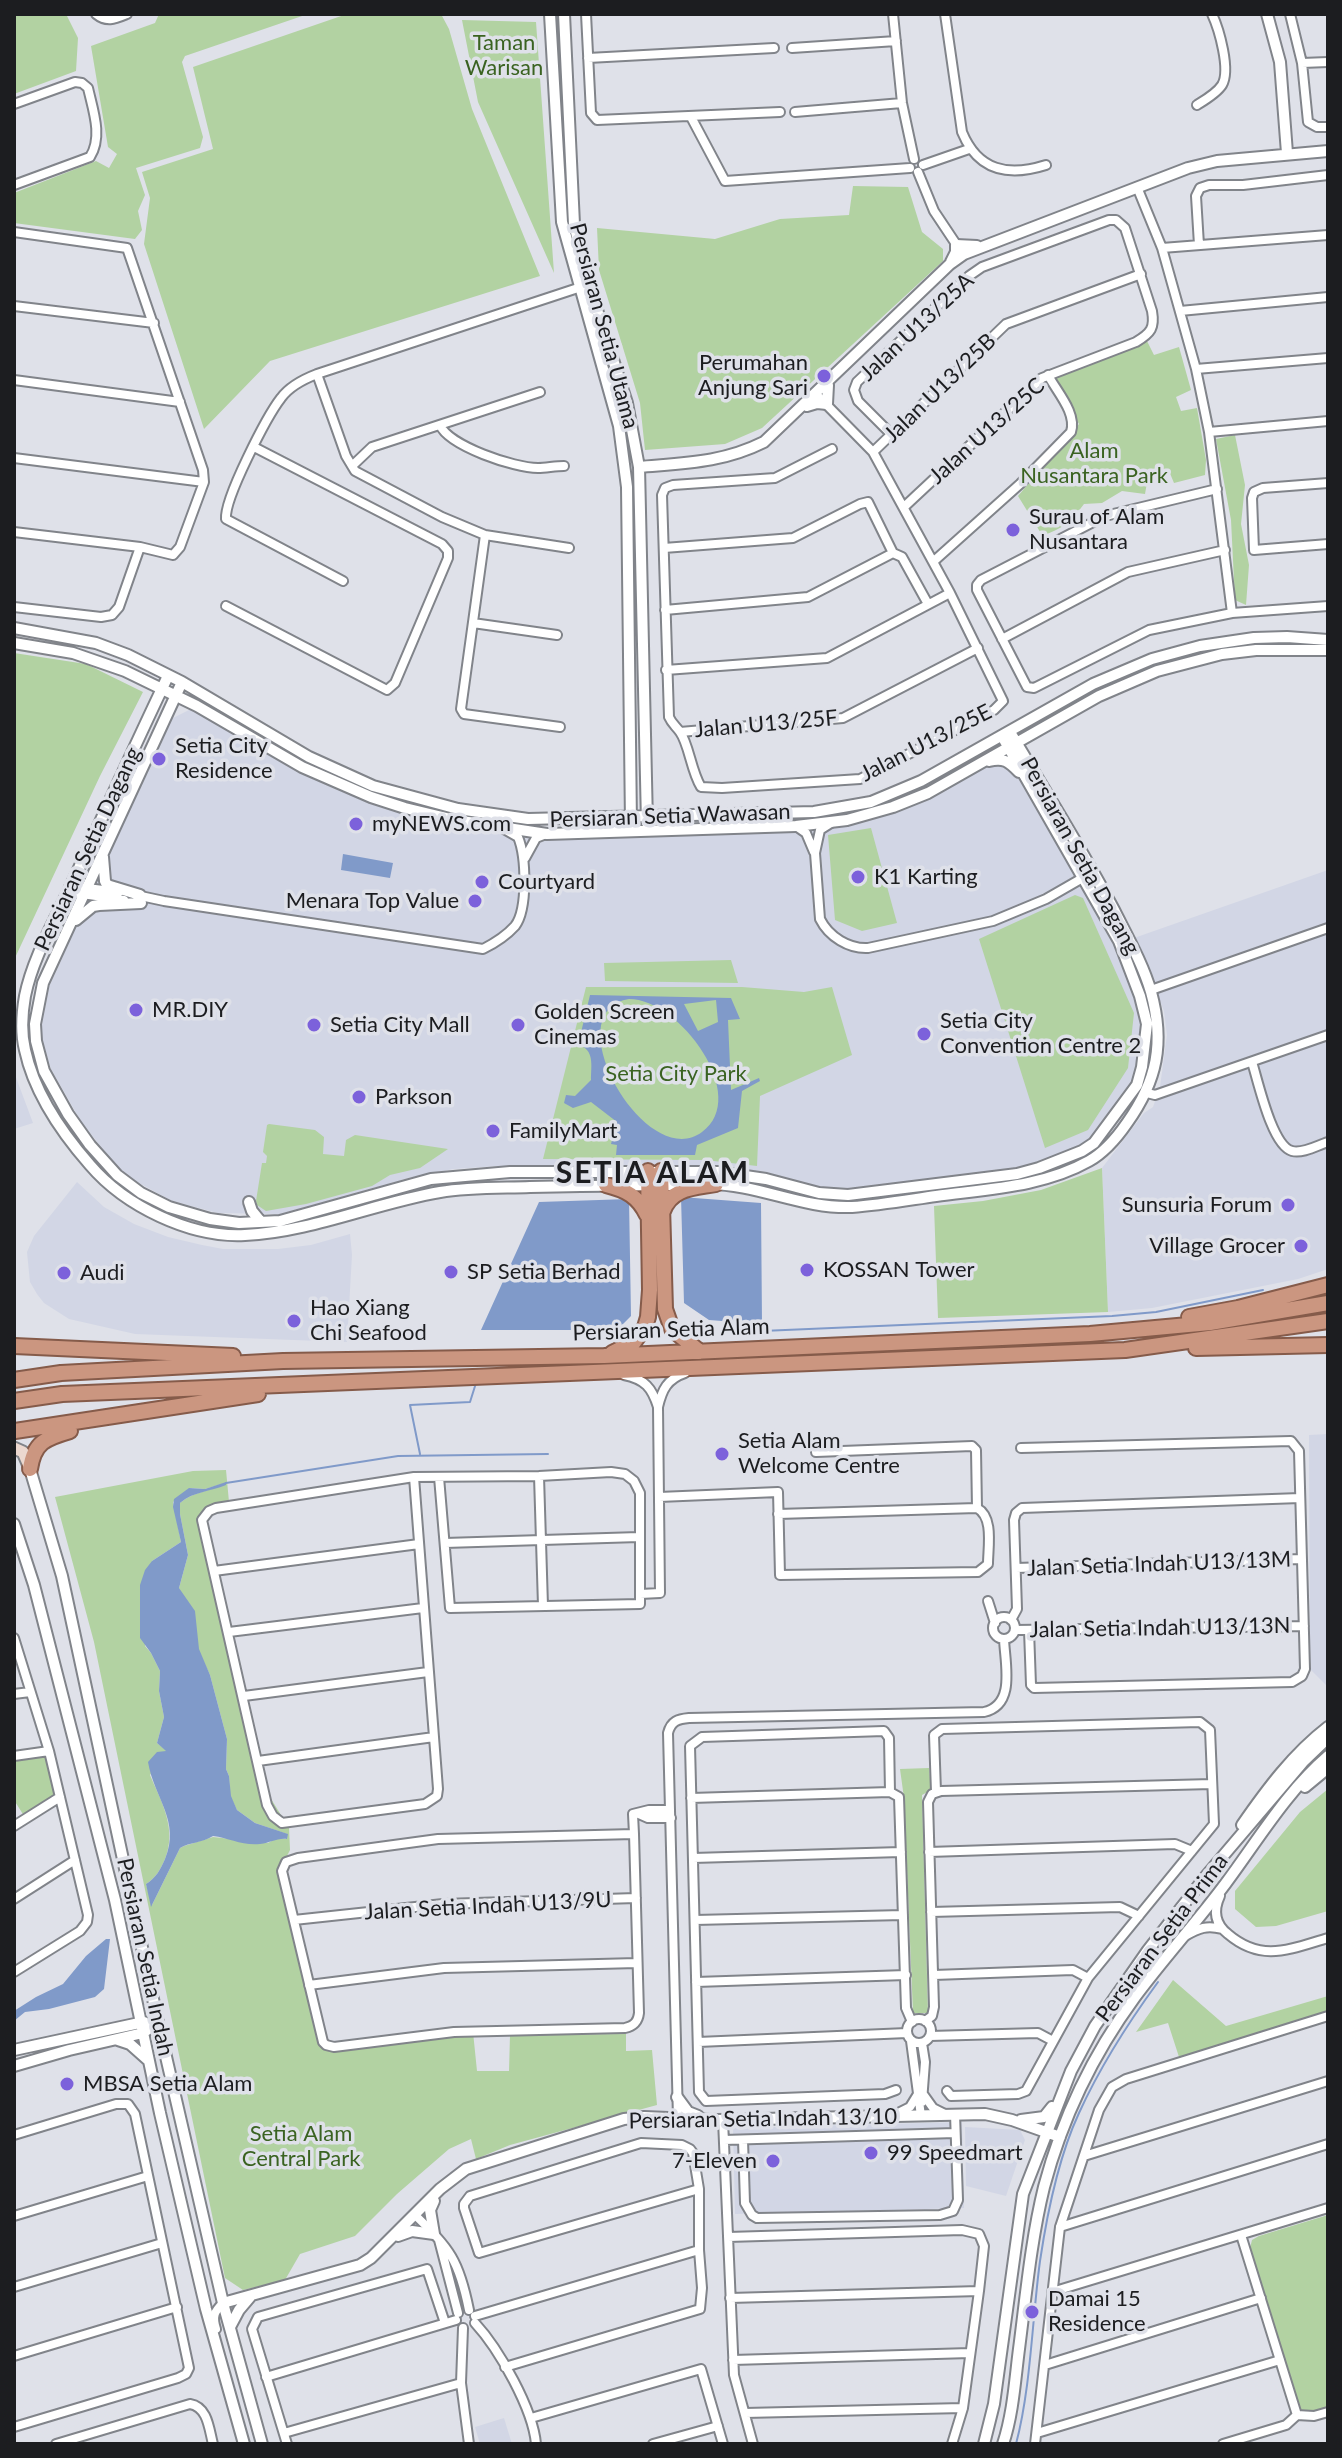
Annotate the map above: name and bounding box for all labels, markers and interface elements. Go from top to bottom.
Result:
park label: Taman Warisan [465,30,543,82]
street label: Persiaran Setia Utama [564,220,644,432]
street label: Jalan U13/25A [855,268,979,386]
street label: Jalan U13/25B [879,328,1001,448]
place label: Perumahan Anjung Sari [698,350,808,402]
marker: Perumahan Anjung Sari [815,367,833,385]
street label: Jalan U13/25C [924,372,1050,490]
park label: Alam Nusantara Park [1020,438,1168,490]
place label: Surau of Alam Nusantara [1029,504,1164,556]
marker: Surau of Alam Nusantara [1004,521,1022,539]
street label: Jalan U13/25E [856,699,996,787]
street label: Jalan U13/25F [693,705,839,743]
place label: Setia City Residence [175,733,273,784]
street label: Persiaran Setia Dagang [29,743,147,955]
marker: Setia City Residence [150,750,168,768]
street label: Persiaran Setia Dagang [1015,753,1145,959]
street label: Persiaran Setia Wawasan [549,799,791,833]
place label: myNEWS.com [372,811,511,837]
marker: myNEWS.com [347,815,365,833]
place label: K1 Karting [874,864,978,890]
marker: K1 Karting [849,868,867,886]
place label: Courtyard [498,869,595,895]
marker: Courtyard [473,873,491,891]
place label: Menara Top Value [286,888,459,914]
marker: Menara Top Value [466,892,484,910]
place label: MR.DIY [152,997,228,1023]
place label: Golden Screen Cinemas [534,999,675,1050]
marker: MR.DIY [127,1001,145,1019]
place label: Setia City Convention Centre 2 [940,1008,1141,1060]
place label: Setia City Mall [330,1012,470,1038]
marker: Setia City Mall [305,1016,323,1034]
marker: Golden Screen Cinemas [509,1016,527,1034]
marker: Setia City Convention Centre 2 [915,1025,933,1043]
park label: Setia City Park [605,1061,747,1087]
place label: Parkson [375,1084,452,1110]
marker: Parkson [350,1088,368,1106]
place label: FamilyMart [509,1118,617,1144]
marker: FamilyMart [484,1122,502,1140]
district label: SETIA ALAM [556,1155,750,1191]
place label: Sunsuria Forum [1122,1192,1272,1218]
marker: Sunsuria Forum [1279,1196,1297,1214]
place label: Village Grocer [1149,1233,1285,1259]
marker: Village Grocer [1292,1237,1310,1255]
place label: KOSSAN Tower [823,1257,975,1283]
place label: SP Setia Berhad [467,1259,621,1285]
place label: Audi [80,1260,124,1286]
marker: KOSSAN Tower [798,1261,816,1279]
marker: SP Setia Berhad [442,1263,460,1281]
marker: Audi [55,1264,73,1282]
place label: Hao Xiang Chi Seafood [310,1295,427,1346]
marker: Hao Xiang Chi Seafood [285,1312,303,1330]
street label: Persiaran Setia Alam [572,1313,770,1347]
place label: Setia Alam Welcome Centre [738,1428,900,1480]
marker: Setia Alam Welcome Centre [713,1445,731,1463]
street label: Jalan Setia Indah U13/13M [1026,1546,1292,1582]
street label: Jalan Setia Indah U13/13N [1029,1613,1291,1643]
street label: Persiaran Setia Prima [1090,1849,1234,2027]
street label: Persiaran Setia Indah [111,1855,179,2059]
street label: Jalan Setia Indah U13/9U [364,1886,612,1926]
place label: MBSA Setia Alam [83,2071,252,2097]
marker: MBSA Setia Alam [58,2075,76,2093]
street label: Persiaran Setia Indah 13/10 [629,2103,897,2135]
park label: Setia Alam Central Park [242,2121,360,2172]
place label: 99 Speedmart [887,2140,1023,2166]
marker: 99 Speedmart [862,2144,880,2162]
place label: 7-Eleven [672,2148,757,2174]
marker: 7-Eleven [764,2152,782,2170]
place label: Damai 15 Residence [1048,2286,1146,2338]
marker: Damai 15 Residence [1023,2303,1041,2321]

